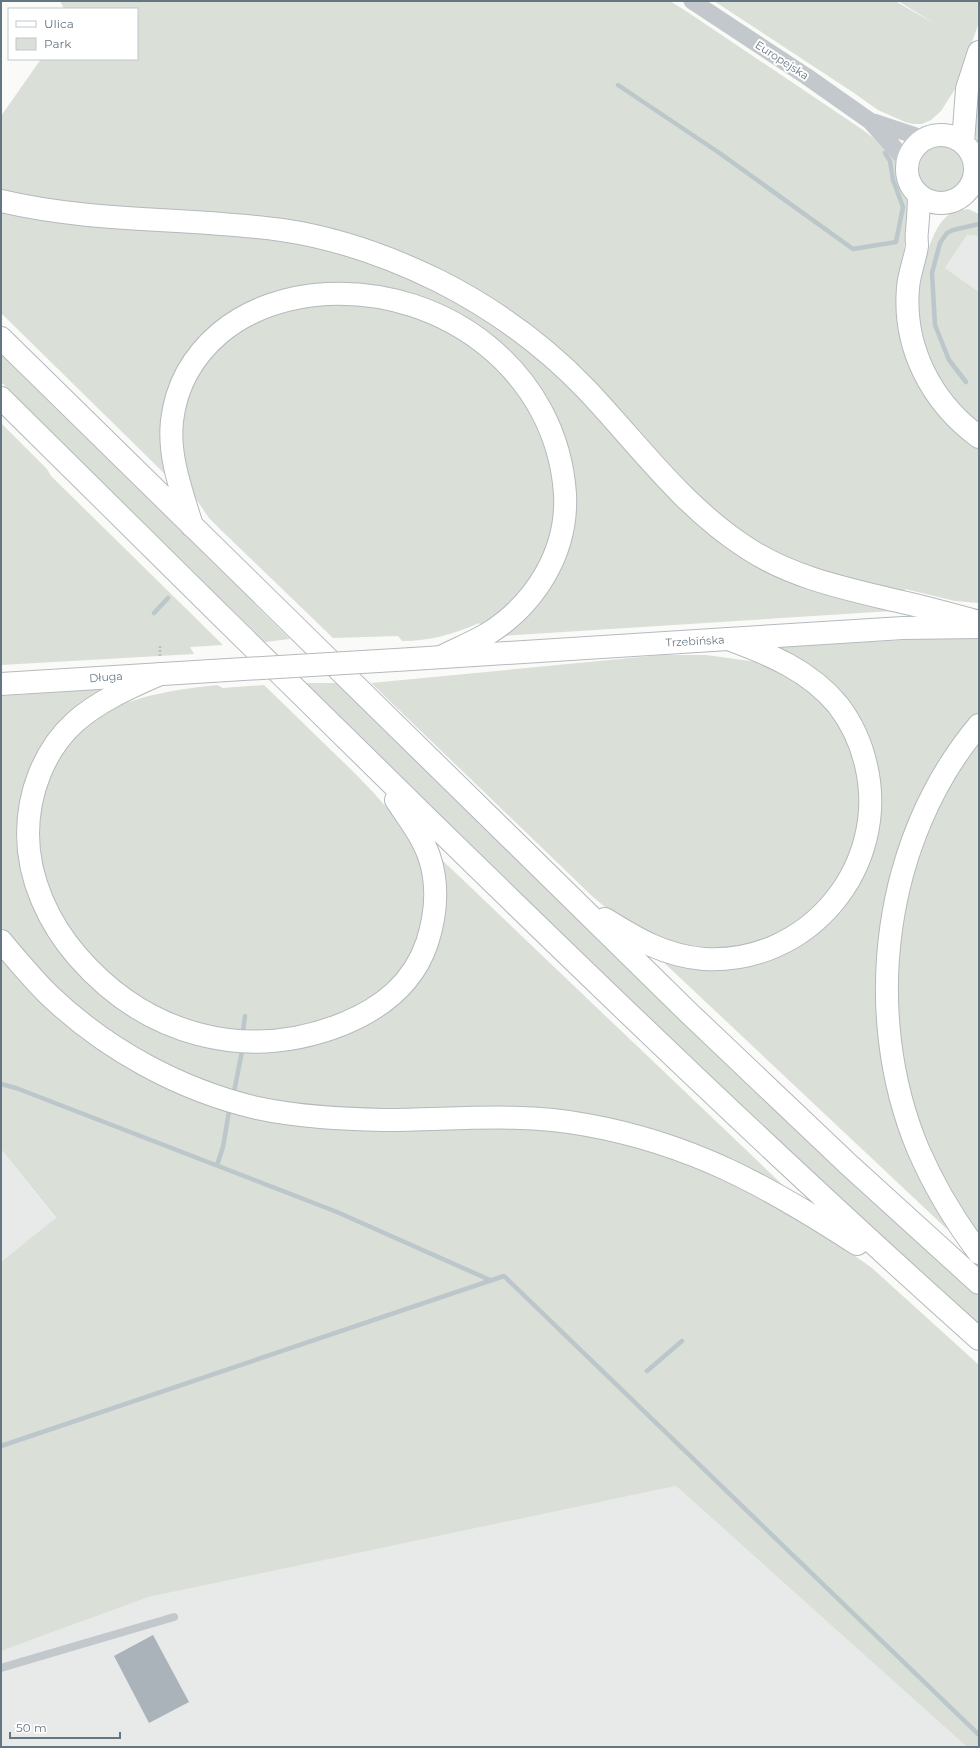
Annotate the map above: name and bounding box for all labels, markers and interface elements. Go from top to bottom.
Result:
legend [8,8,138,60]
text: Ulica [44,16,74,31]
text: Park [44,36,72,51]
street label: Europejska [753,37,811,83]
street label: Trzebińska [665,632,725,650]
street label: Długa [89,669,123,685]
scale bar [10,1714,120,1740]
text: 50 m [16,1720,47,1735]

